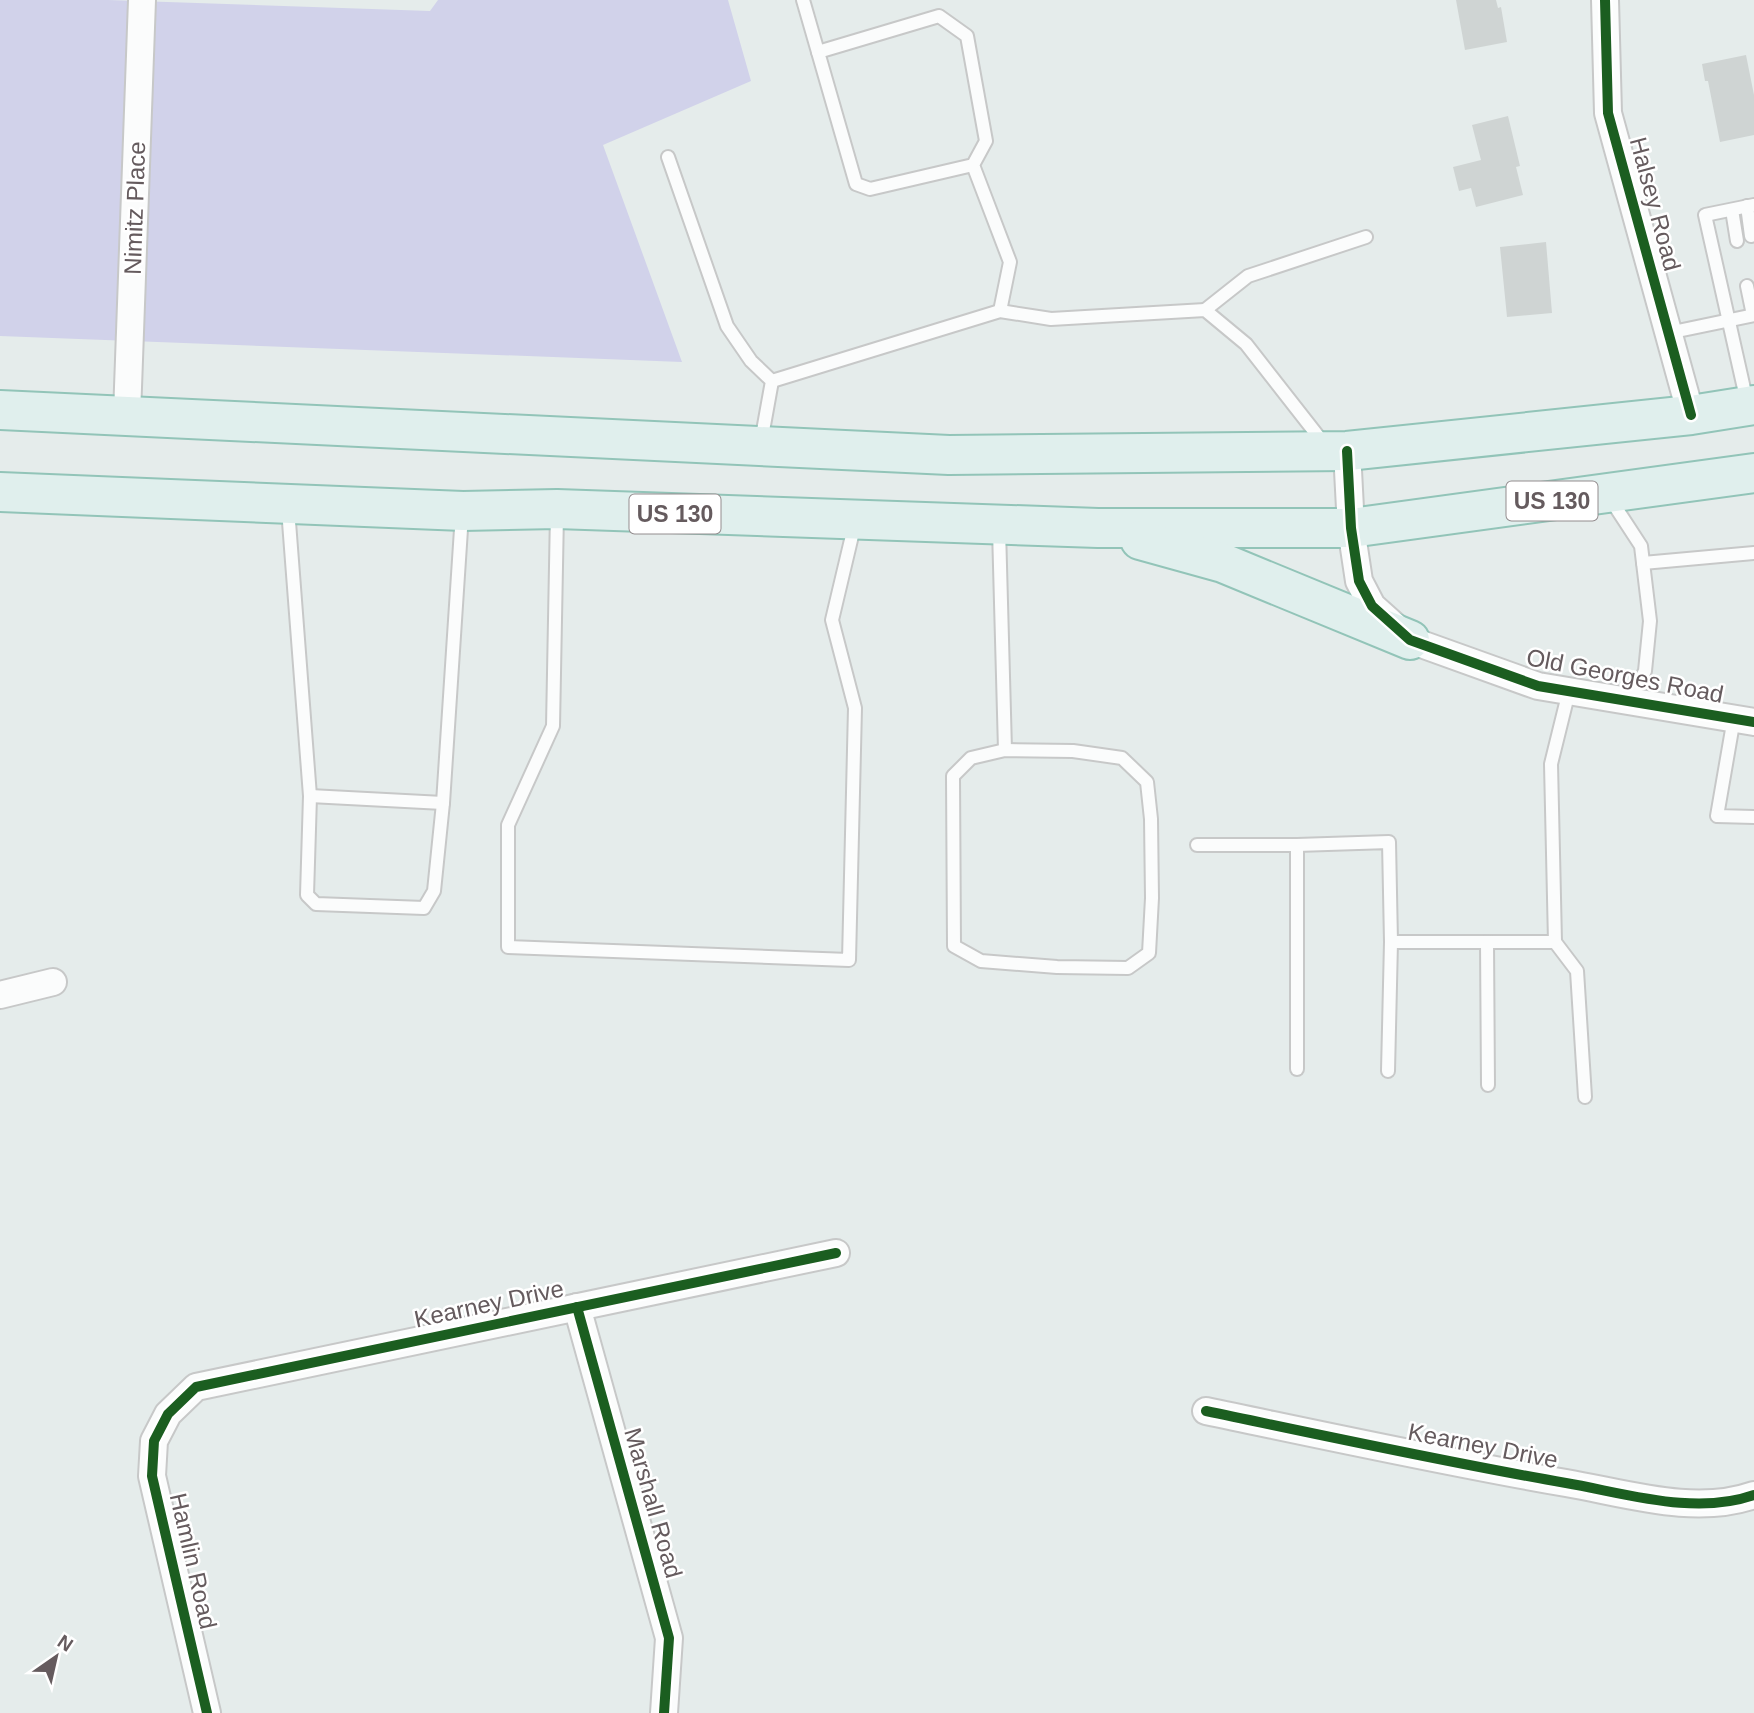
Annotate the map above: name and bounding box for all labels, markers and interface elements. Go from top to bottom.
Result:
street label: Halsey Road [1625,134,1686,274]
street label: Nimitz Place [119,141,150,275]
road number: US 130 [1506,481,1598,520]
road number: US 130 [630,494,720,534]
street label: Old Georges Road [1524,643,1726,708]
street label: Kearney Drive [412,1274,566,1333]
street label: Kearney Drive [1406,1418,1560,1473]
street label: Marshall Road [619,1425,688,1581]
street label: Hamlin Road [165,1490,222,1632]
north arrow [21,1622,91,1692]
text: N [54,1631,77,1656]

